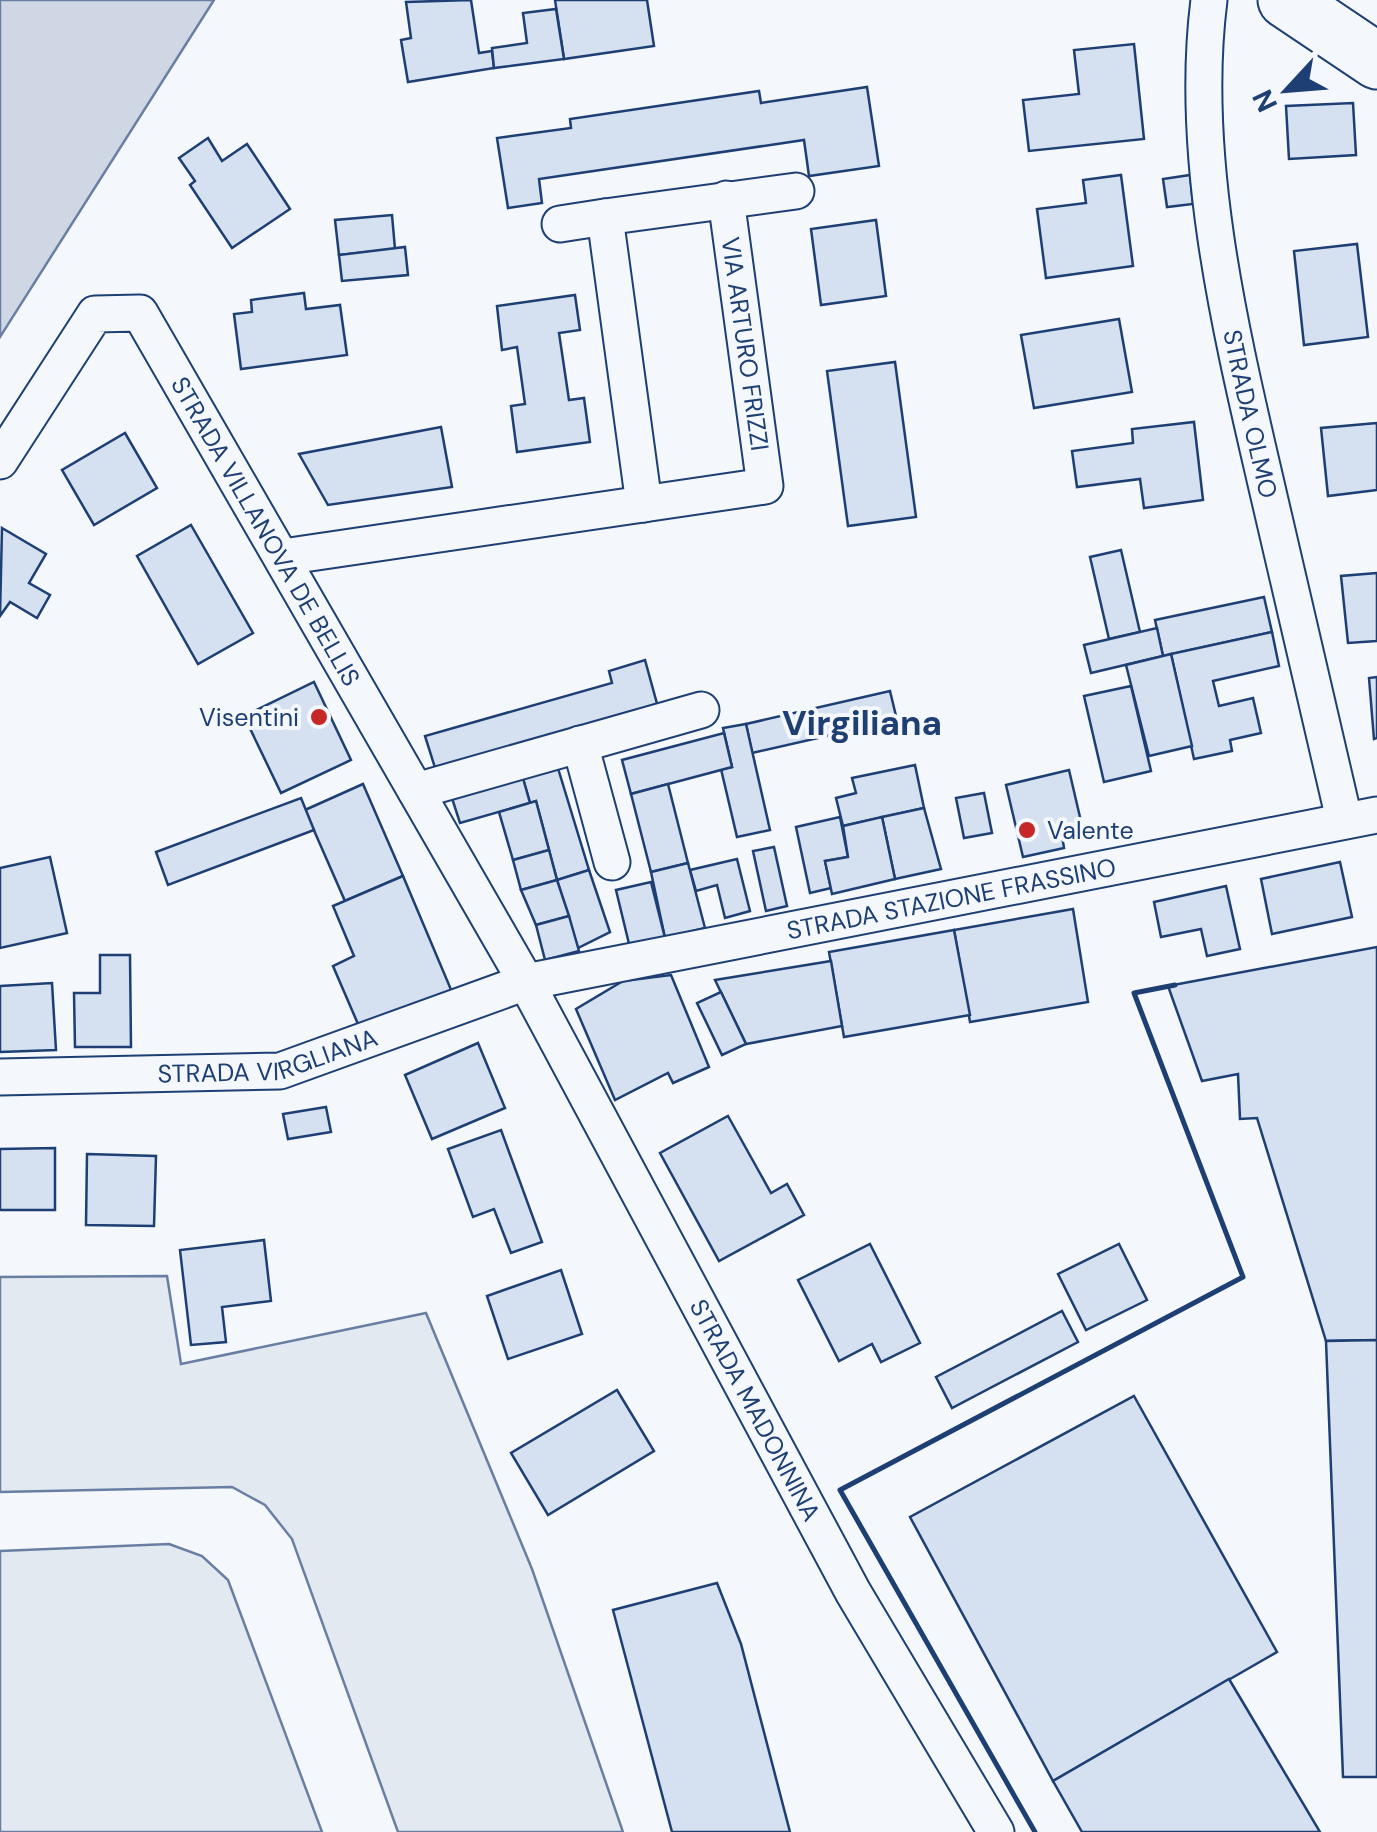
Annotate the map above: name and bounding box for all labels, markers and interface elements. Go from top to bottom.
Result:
north arrow [1237,40,1337,140]
text: N [1244,83,1286,118]
street label: VIA ARTURO FRIZZI [714,235,776,453]
street label: STRADA OLMO [1216,327,1285,501]
street label: STRADA VILLANOVA DE BELLIS [164,371,368,692]
district label: Virgiliana [782,700,942,746]
place label: Visentini [199,701,299,734]
marker: Visentini [308,706,330,728]
place label: Valente [1047,814,1134,847]
marker: Valente [1016,819,1038,841]
street label: STRADA STAZIONE FRASSINO [784,850,1119,947]
street label: STRADA VIRGLIANA [157,1021,382,1090]
street label: STRADA MADONNINA [682,1293,828,1527]

